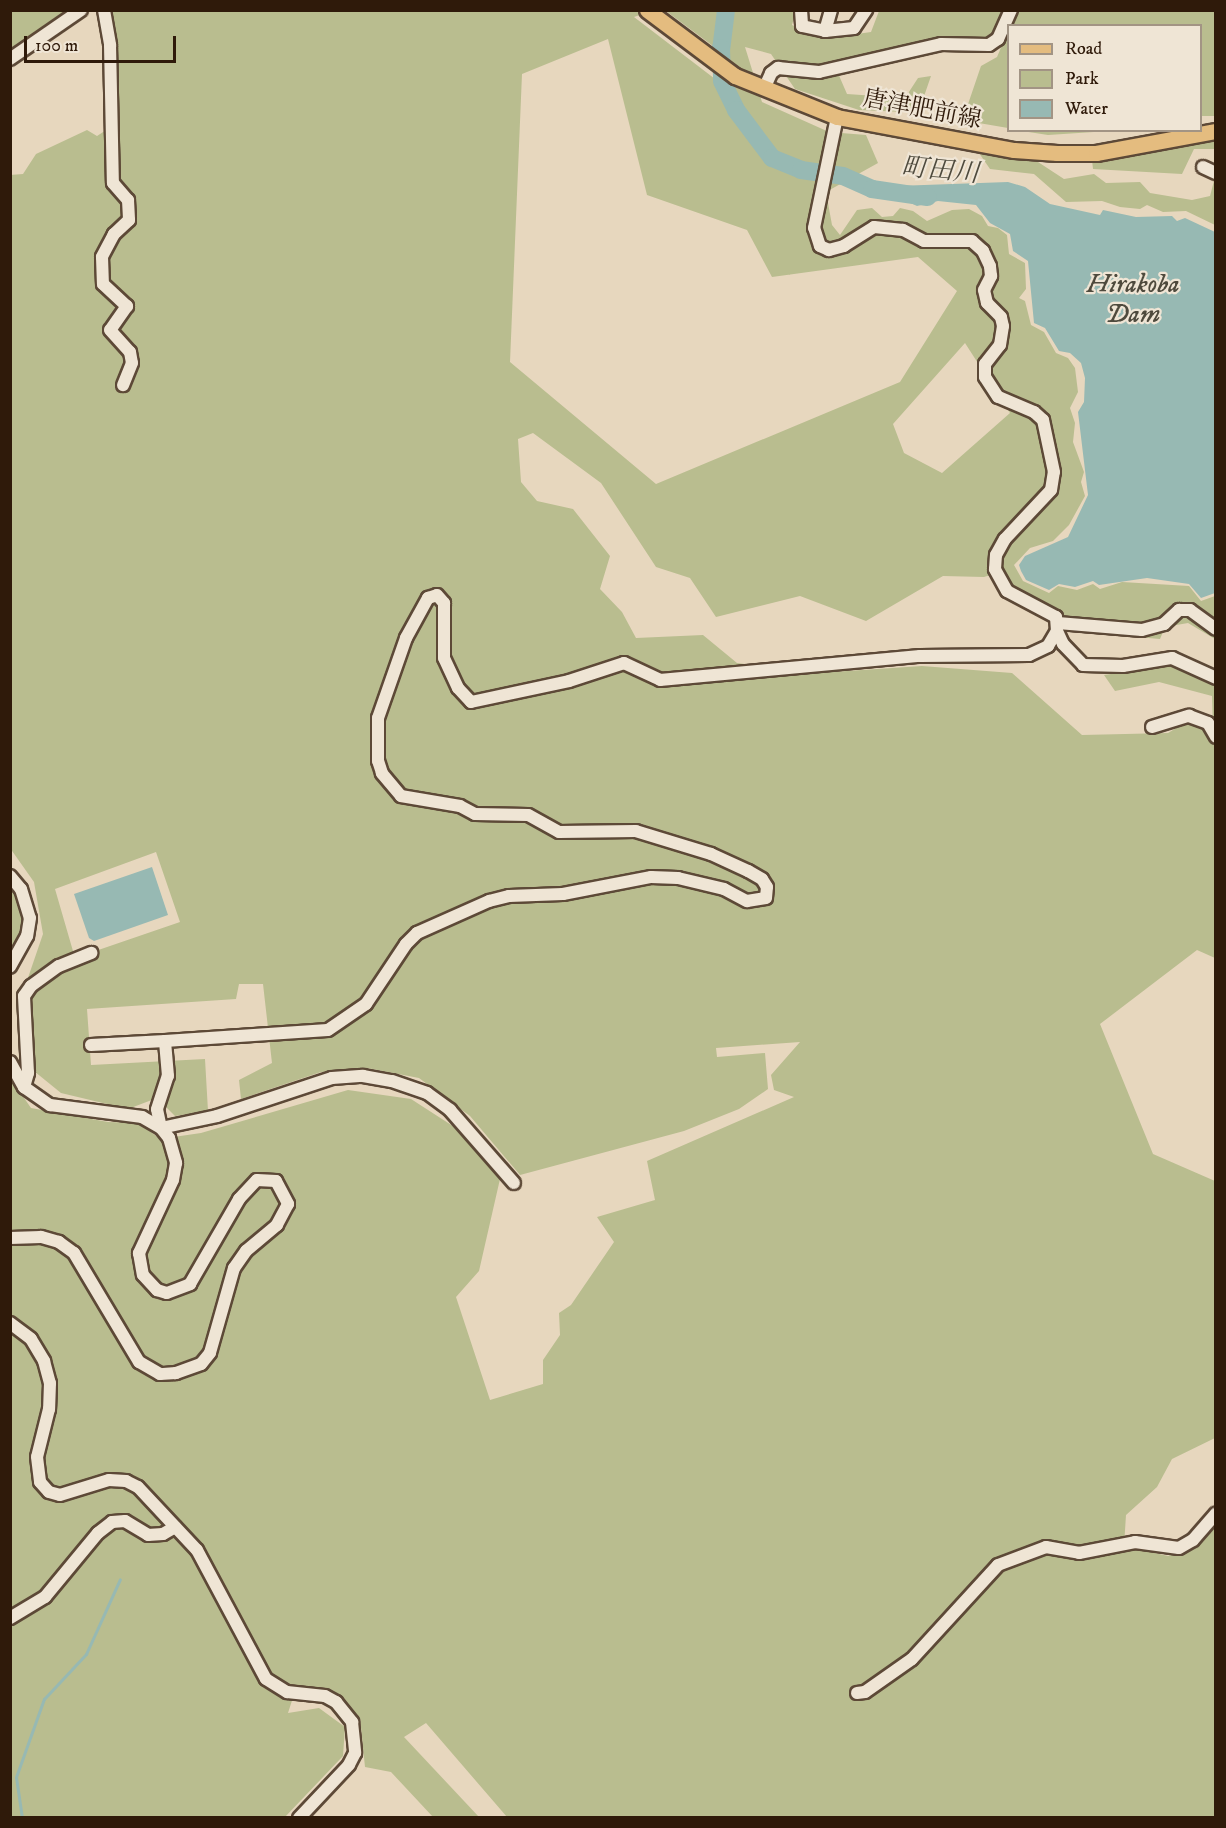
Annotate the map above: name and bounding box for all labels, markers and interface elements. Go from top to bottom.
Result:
scale bar [27,24,178,62]
legend [1007,24,1202,132]
text: 100 m [35,35,78,57]
text: Road [1065,38,1102,60]
text: Park [1065,68,1099,90]
street label: 唐津肥前線 [860,84,984,136]
text: Water [1065,98,1108,120]
water label: 町田川 [900,152,980,190]
water label: Hirakoba Dam [1087,269,1179,330]

